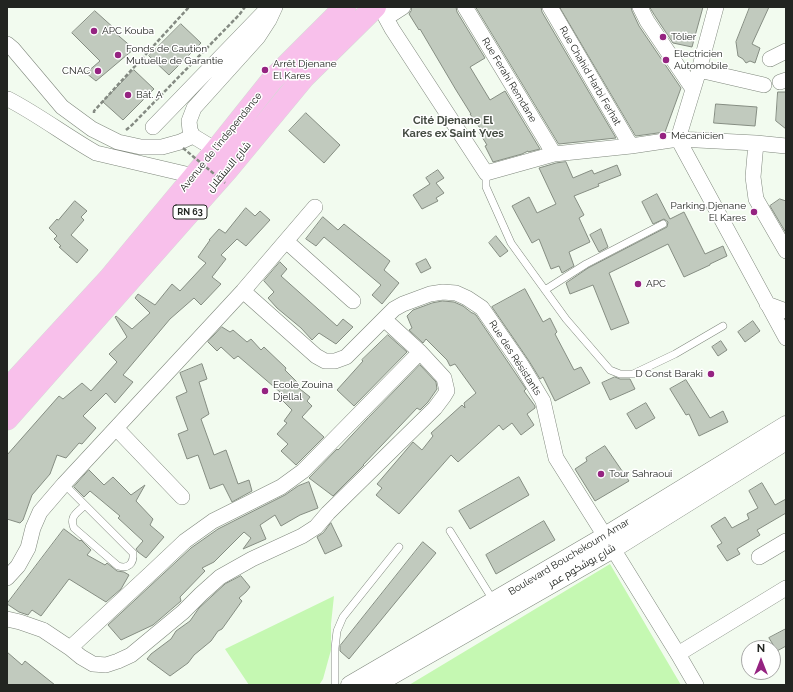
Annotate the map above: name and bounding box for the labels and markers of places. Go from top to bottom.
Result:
place label: APC Kouba [102,25,154,37]
marker: APC Kouba [89,26,99,36]
place label: Tôlier [671,31,696,43]
marker: Tôlier [658,32,668,42]
place label: Fonds de Caution Mutuelle de Garantie [126,43,223,66]
place label: Electricien Automobile [674,48,728,72]
marker: Fonds de Caution Mutuelle de Garantie [113,50,123,60]
marker: Electricien Automobile [661,55,671,65]
place label: Arrêt Djenane El Kares [273,58,337,82]
place label: CNAC [62,65,90,77]
marker: Arrêt Djenane El Kares [260,65,270,75]
marker: CNAC [93,66,103,76]
place label: Bât. A [136,89,163,101]
marker: Bât. A [123,90,133,100]
place label: Mécanicien [671,130,724,142]
marker: Mécanicien [658,131,668,141]
place label: Parking Djenane El Kares [671,200,746,224]
marker: Parking Djenane El Kares [749,207,759,217]
place label: APC [646,278,666,290]
marker: APC [633,279,643,289]
place label: D Const Baraki [635,368,703,380]
marker: D Const Baraki [706,369,716,379]
place label: Ecole Zouina Djellal [273,379,333,402]
marker: Ecole Zouina Djellal [260,386,270,396]
place label: Tour Sahraoui [609,468,672,480]
marker: Tour Sahraoui [596,469,606,479]

